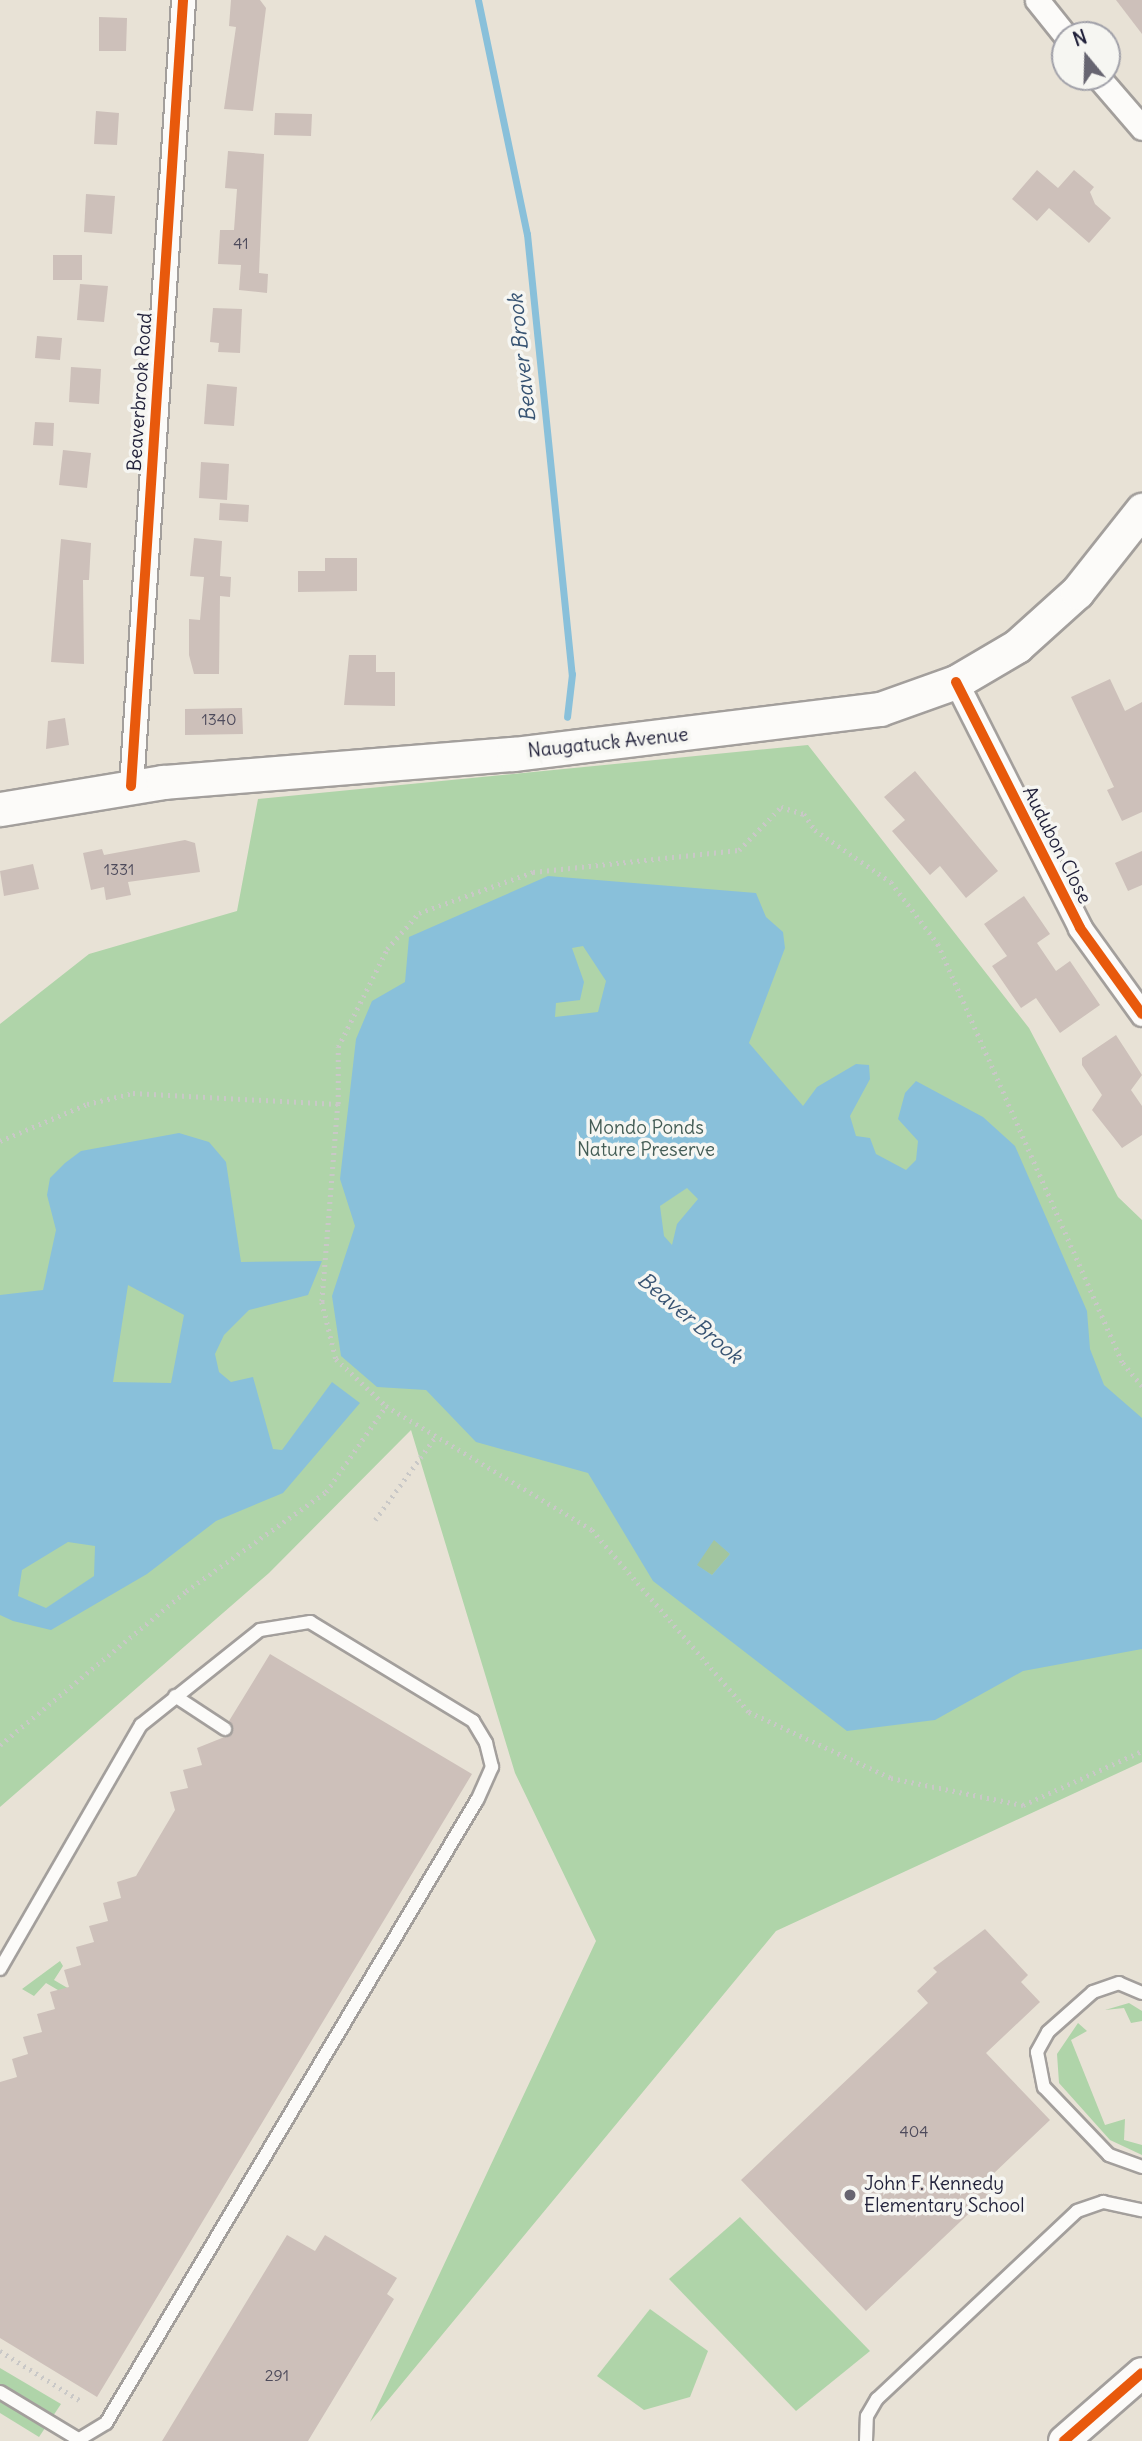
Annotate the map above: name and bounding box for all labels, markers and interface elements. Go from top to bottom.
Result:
north arrow [1051,21,1121,91]
text: N [1070,25,1090,52]
house number: 41 [233,233,249,253]
water label: Beaver Brook [503,293,541,423]
street label: Beaverbrook Road [123,312,157,472]
house number: 1340 [201,709,237,729]
street label: Naugatuck Avenue [527,723,689,763]
street label: Audubon Close [1018,783,1096,907]
house number: 1331 [104,859,134,879]
park label: Mondo Ponds Nature Preserve [577,1117,715,1161]
water label: Beaver Brook [633,1267,747,1369]
house number: 404 [899,2121,929,2141]
place label: John F. Kennedy Elementary School [864,2173,1025,2217]
marker: John F. Kennedy Elementary School [842,2187,858,2203]
house number: 291 [265,2365,289,2385]

